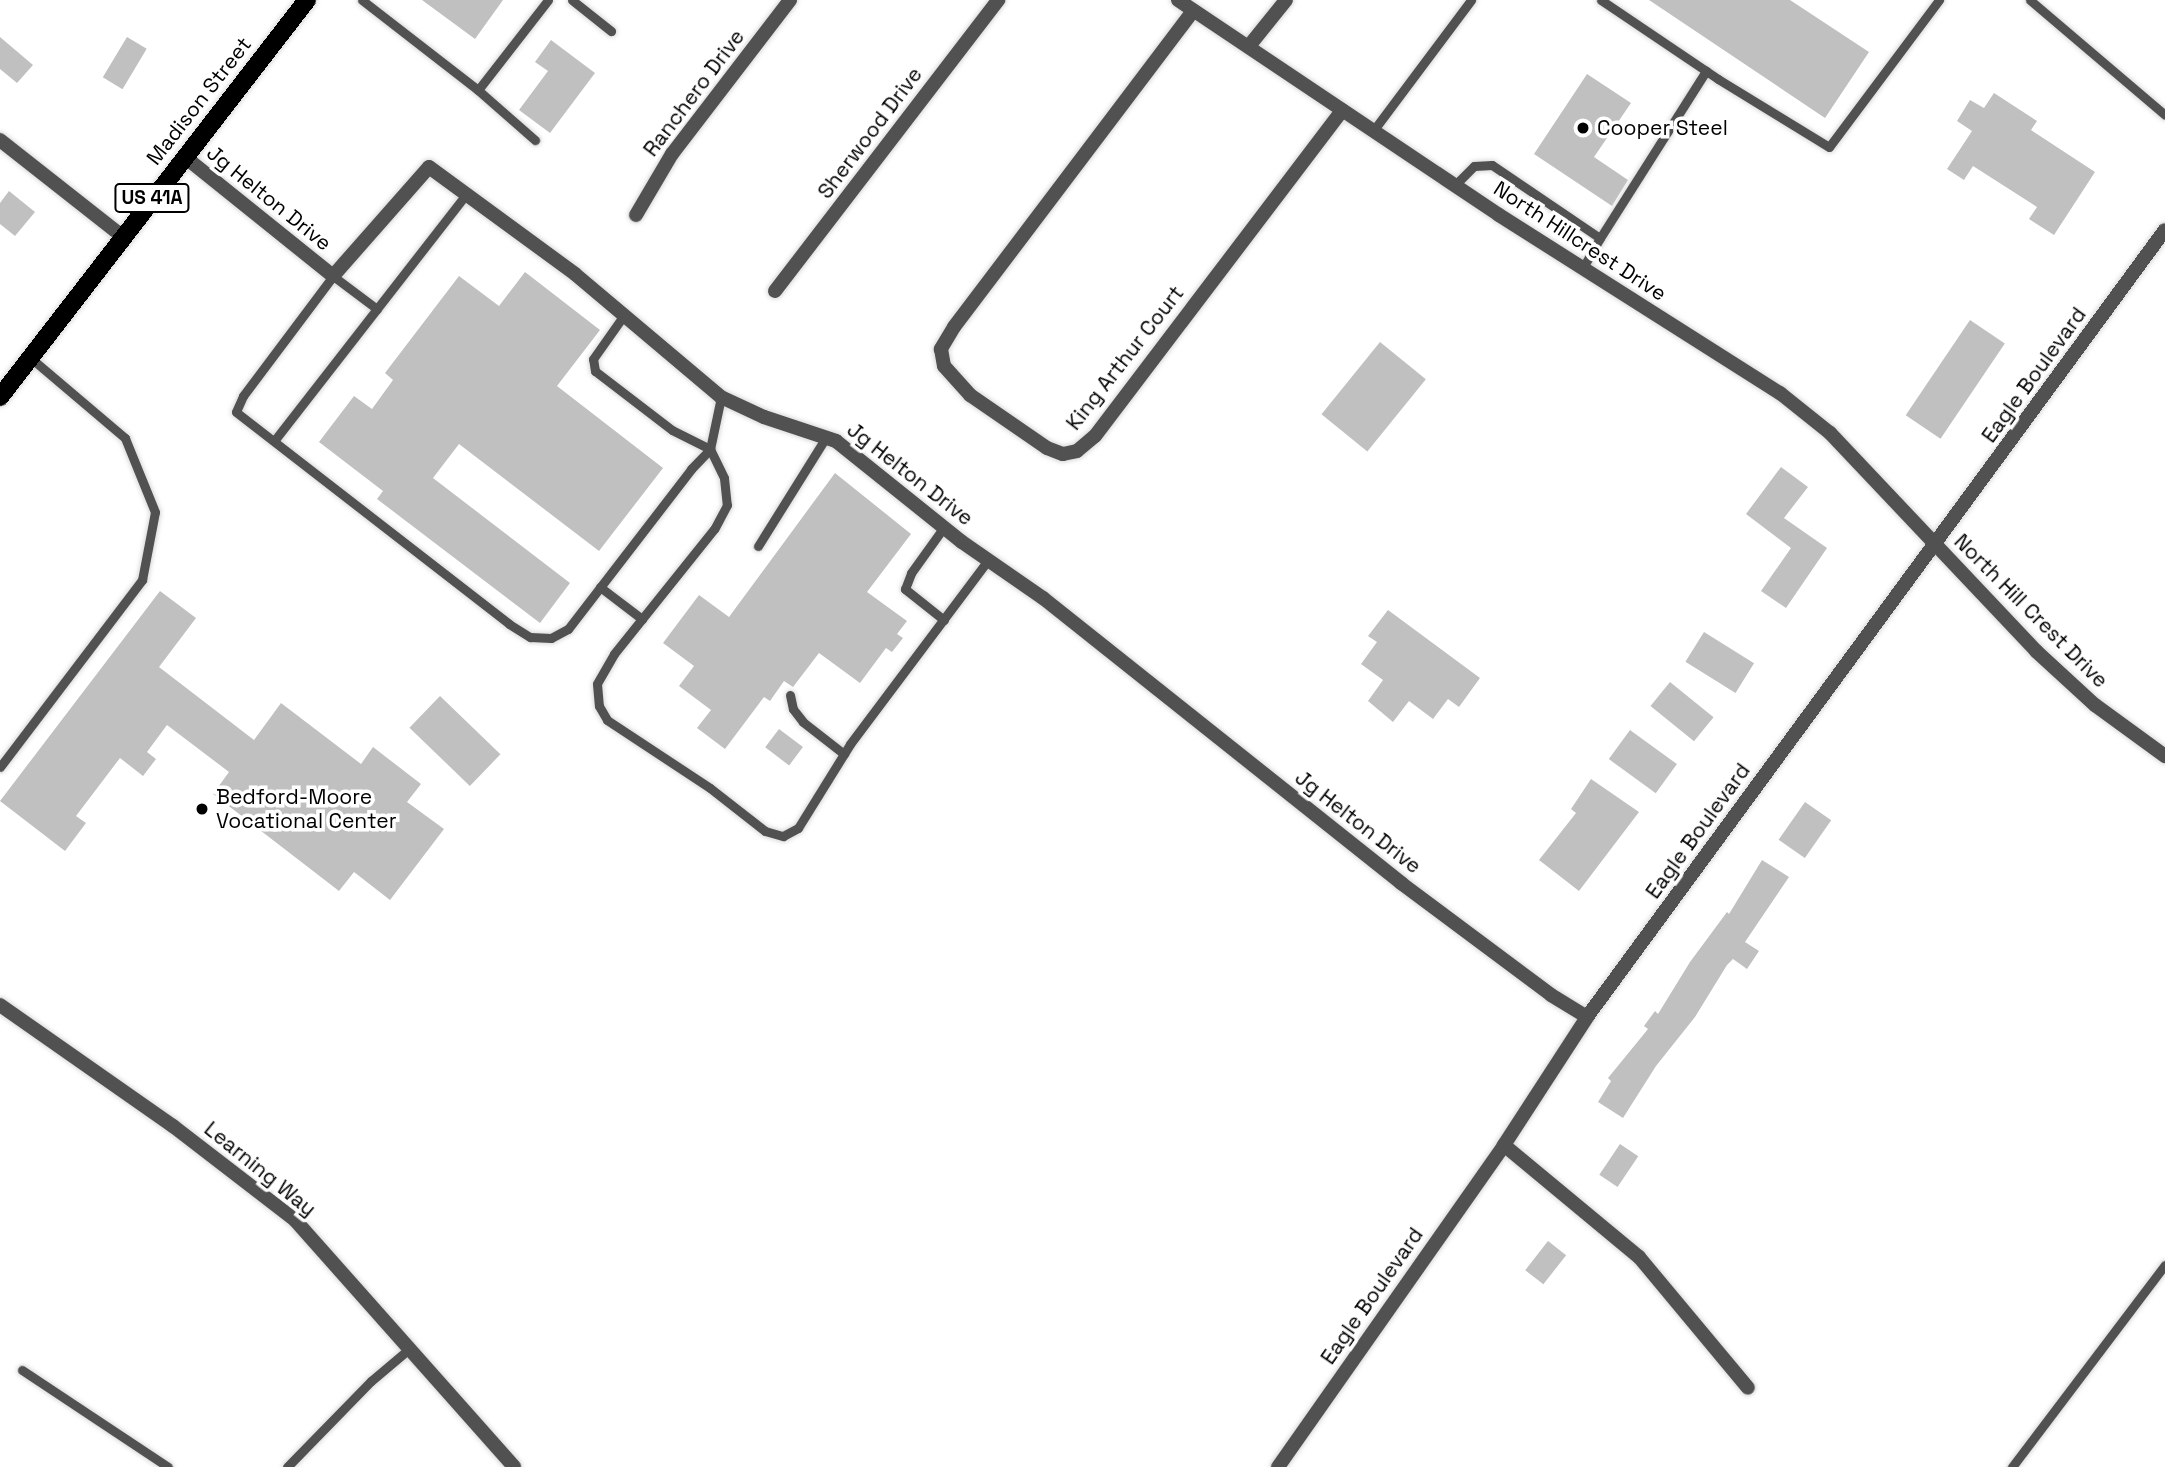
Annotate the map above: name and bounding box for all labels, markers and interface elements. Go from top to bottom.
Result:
street label: Ranchero Drive [638,25,750,161]
street label: Madison Street [141,32,257,170]
street label: Sherwood Drive [812,62,928,204]
place label: Cooper Steel [1597,115,1728,141]
marker: Cooper Steel [1575,120,1591,136]
street label: Jg Helton Drive [202,140,336,256]
street label: North Hillcrest Drive [1489,176,1671,306]
road number: US 41A [114,182,190,214]
street label: King Arthur Court [1061,281,1189,435]
street label: Eagle Boulevard [1976,302,2092,448]
street label: Jg Helton Drive [842,417,978,531]
street label: North Hill Crest Drive [1949,529,2113,693]
street label: Eagle Boulevard [1640,758,1756,904]
street label: Jg Helton Drive [1290,765,1426,879]
place label: Bedford-Moore Vocational Center [216,784,397,834]
marker: Bedford-Moore Vocational Center [194,801,210,817]
street label: Learning Way [199,1116,321,1222]
street label: Eagle Boulevard [1315,1223,1429,1369]

